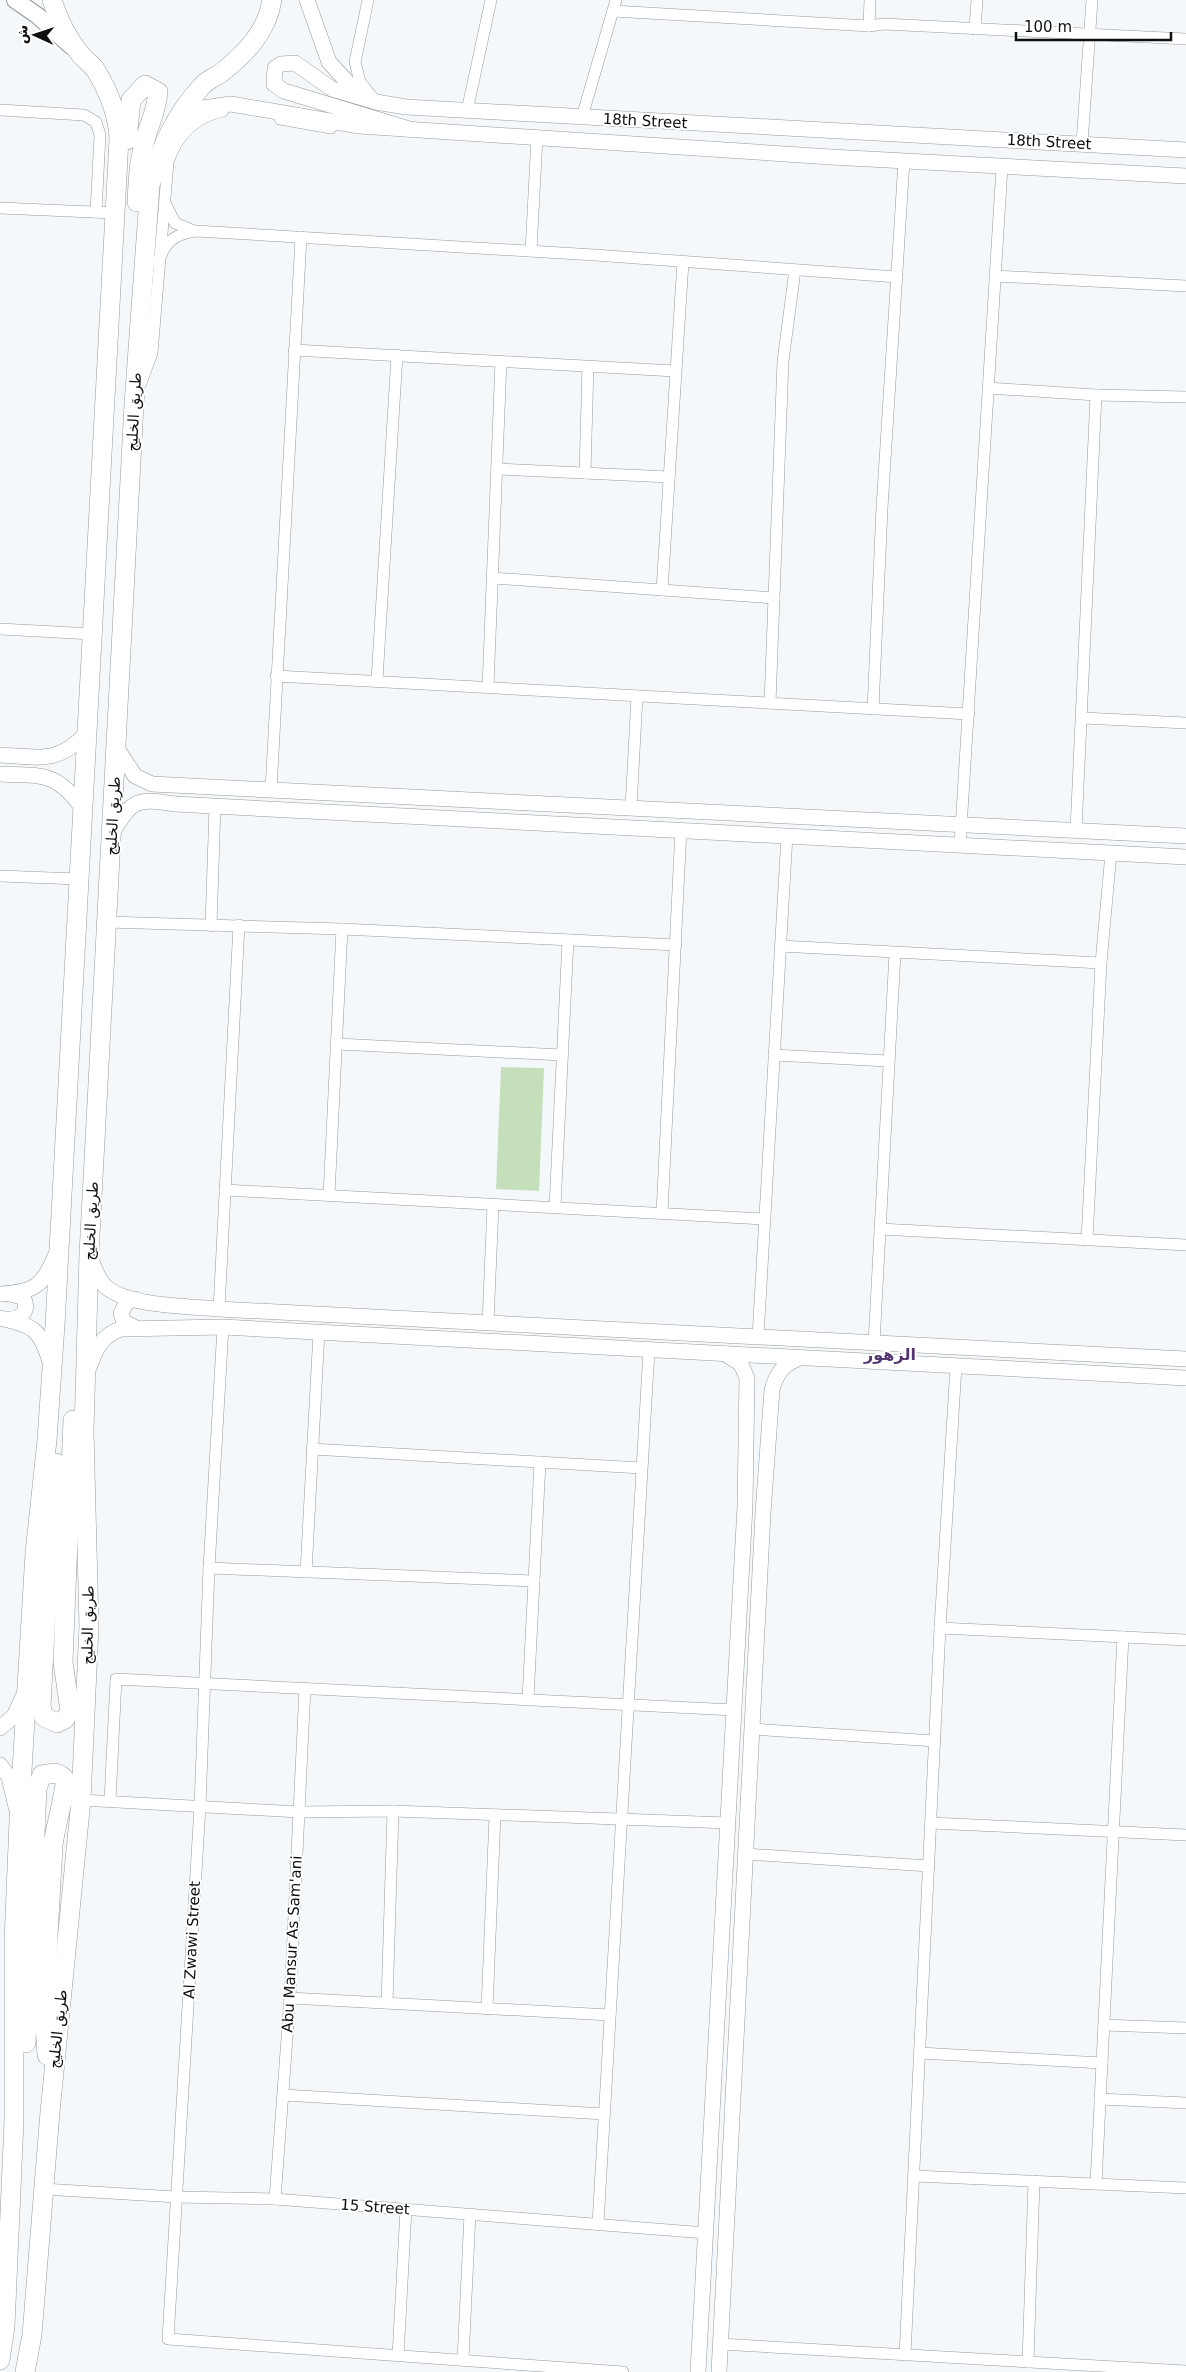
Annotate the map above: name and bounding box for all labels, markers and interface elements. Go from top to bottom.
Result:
north arrow [10,10,60,60]
scale bar [1016,10,1171,42]
text: 100 m [1024,18,1072,36]
text: ش [14,24,31,44]
street label: 18th Street [602,110,688,132]
street label: 18th Street [1006,131,1092,153]
street label: طريق الخليج [123,372,145,452]
street label: طريق الخليج [102,776,124,856]
street label: طريق الخليج [80,1181,102,1261]
district label: الزهور [863,1345,916,1364]
street label: طريق الخليج [78,1585,98,1665]
street label: Abu Mansur As Sam'ani [278,1855,306,2033]
street label: Al Zwawi Street [180,1881,204,1999]
street label: طريق الخليج [45,1989,71,2069]
street label: 15 Street [340,2196,410,2218]

